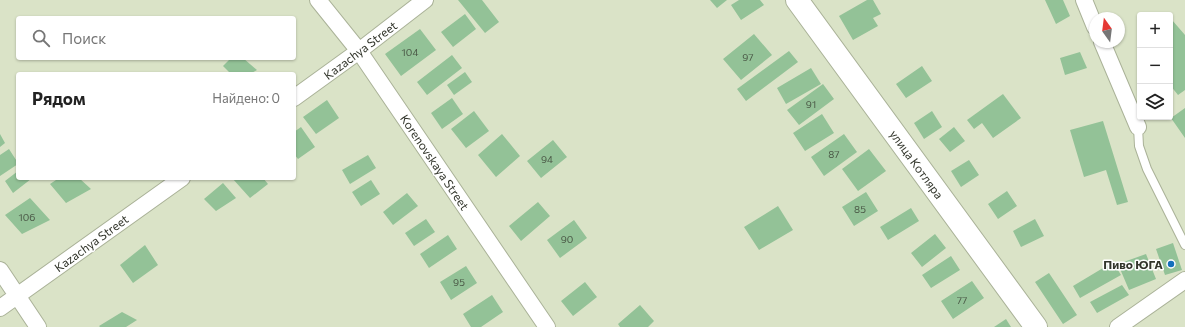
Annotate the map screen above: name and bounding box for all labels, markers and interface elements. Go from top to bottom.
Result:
north arrow [1089,12,1125,48]
map controls [1137,12,1173,120]
button: + [1137,12,1173,48]
search box [16,16,296,60]
street label: Kazachya Street [321,18,399,82]
icon: search [30,27,52,49]
text: Поиск [62,29,106,47]
house number: 104 [402,46,418,58]
button: − [1137,48,1173,84]
house number: 97 [742,51,754,63]
button: layers [1137,84,1173,120]
text: Рядом [32,88,86,109]
text: Найдено: 0 [212,90,280,106]
house number: 91 [806,98,816,110]
street label: Korenovskaya Street [398,112,472,213]
street label: улица Котляра [887,127,947,201]
house number: 87 [828,148,840,160]
house number: 94 [541,153,553,165]
house number: 85 [854,203,866,215]
house number: 106 [19,211,35,223]
street label: Kazachya Street [51,211,131,274]
house number: 90 [561,233,573,245]
place label: Пиво ЮГА [1103,257,1163,271]
marker: Пиво ЮГА [1166,259,1176,269]
house number: 95 [453,276,465,288]
house number: 77 [957,294,967,306]

